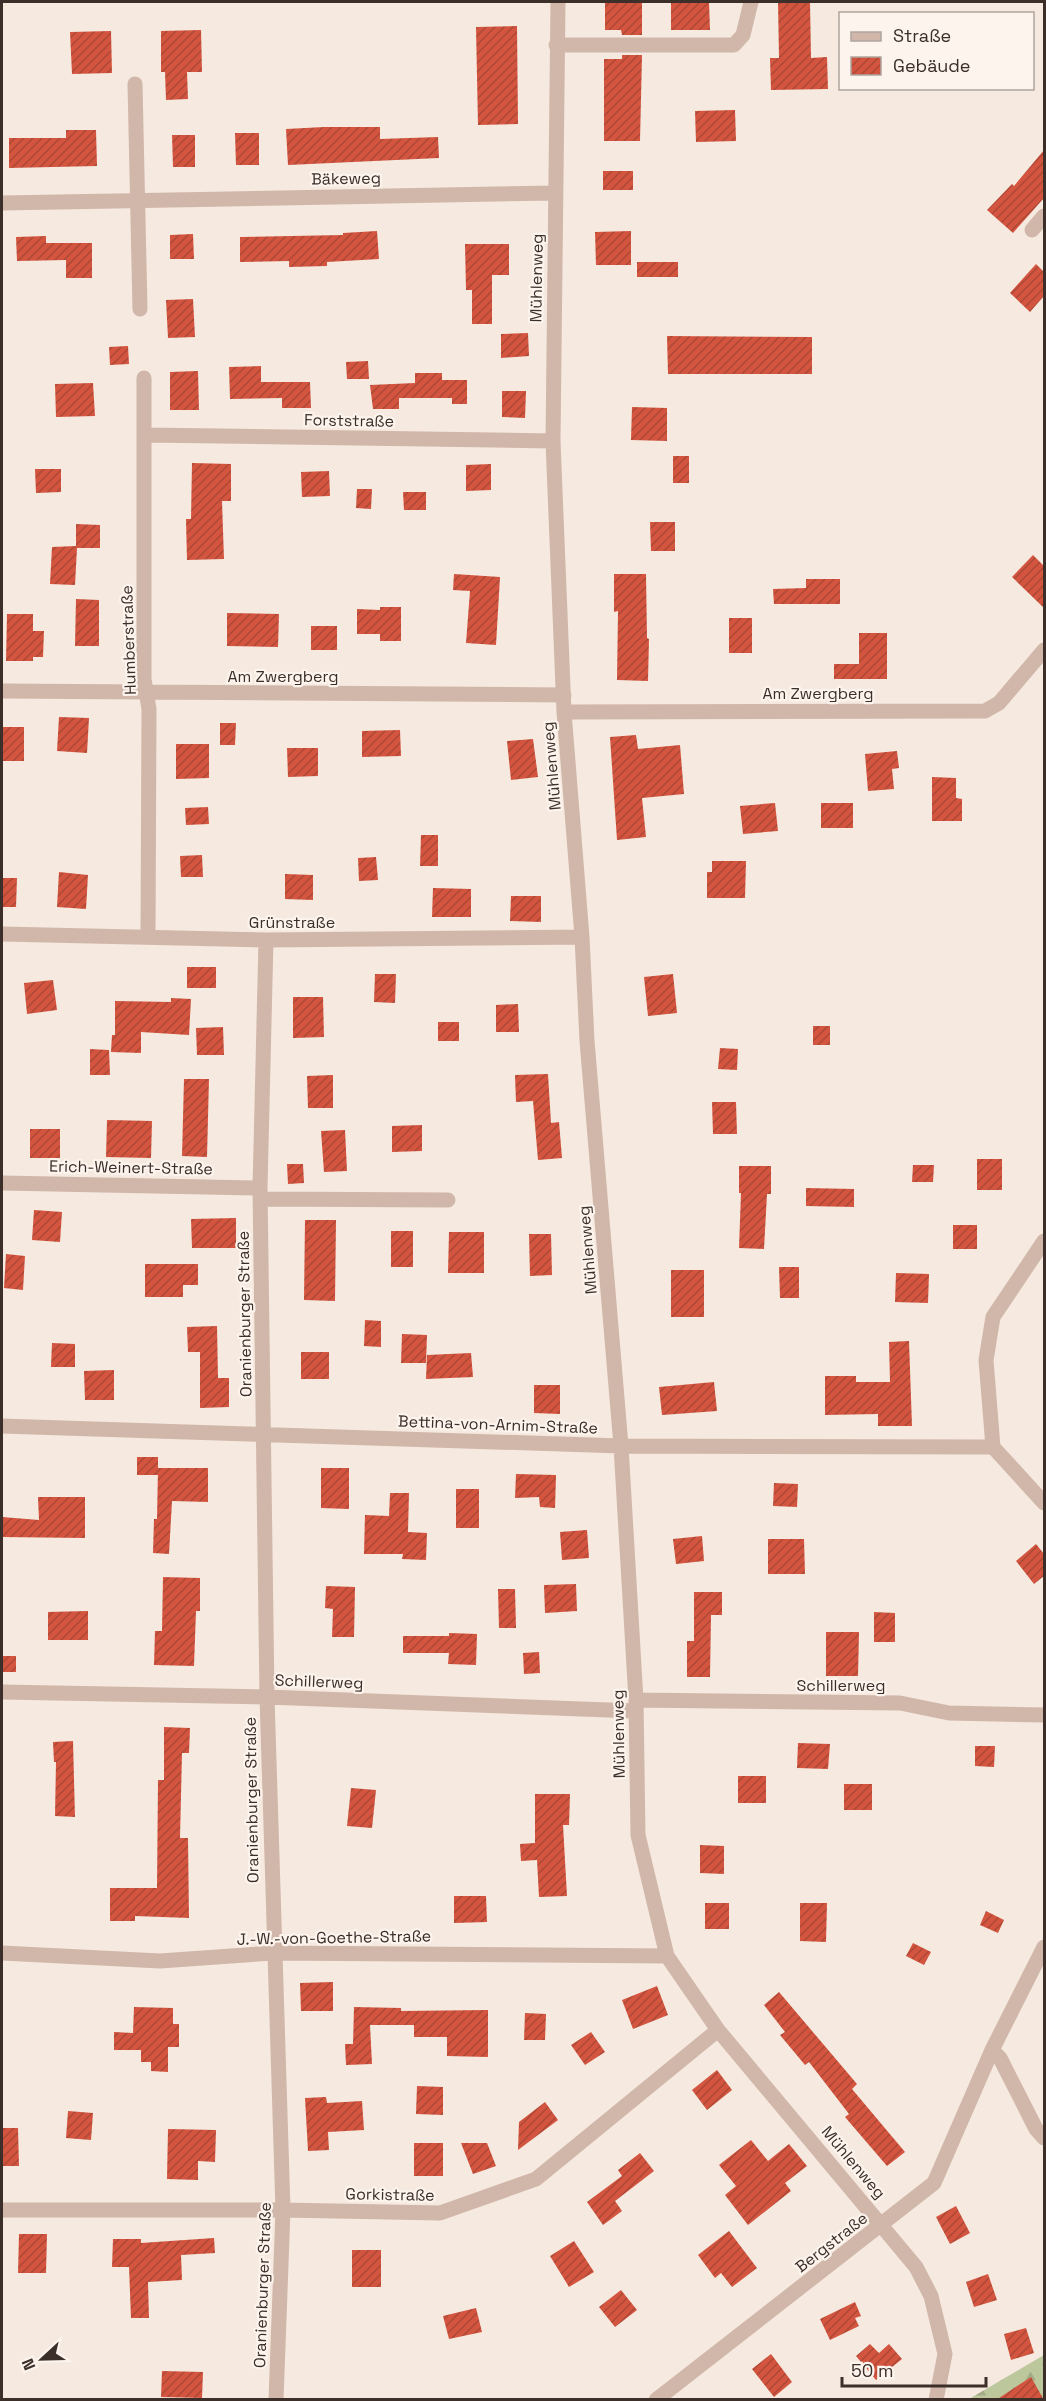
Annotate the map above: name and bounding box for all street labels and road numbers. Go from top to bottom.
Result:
street label: Bäkeweg [311,167,381,190]
street label: Mühlenweg [525,233,548,323]
street label: Forststraße [304,409,394,432]
street label: Humberstraße [116,585,141,695]
street label: Am Zwergberg [228,666,338,687]
street label: Am Zwergberg [763,683,873,704]
street label: Mühlenweg [537,721,566,811]
street label: Grünstraße [249,912,335,933]
street label: Erich-Weinert-Straße [49,1156,213,1179]
street label: Mühlenweg [573,1205,602,1295]
street label: Oranienburger Straße [233,1231,256,1397]
street label: Bettina-von-Arnim-Straße [398,1411,598,1438]
street label: Schillerweg [274,1669,364,1694]
street label: Schillerweg [797,1675,885,1696]
street label: Mühlenweg [607,1689,630,1779]
street label: Oranienburger Straße [240,1717,263,1883]
street label: J.-W.-von-Goethe-Straße [237,1925,431,1950]
street label: Mühlenweg [817,2121,890,2203]
street label: Gorkistraße [345,2183,435,2206]
street label: Oranienburger Straße [249,2202,276,2368]
street label: Bergstraße [791,2208,872,2277]

